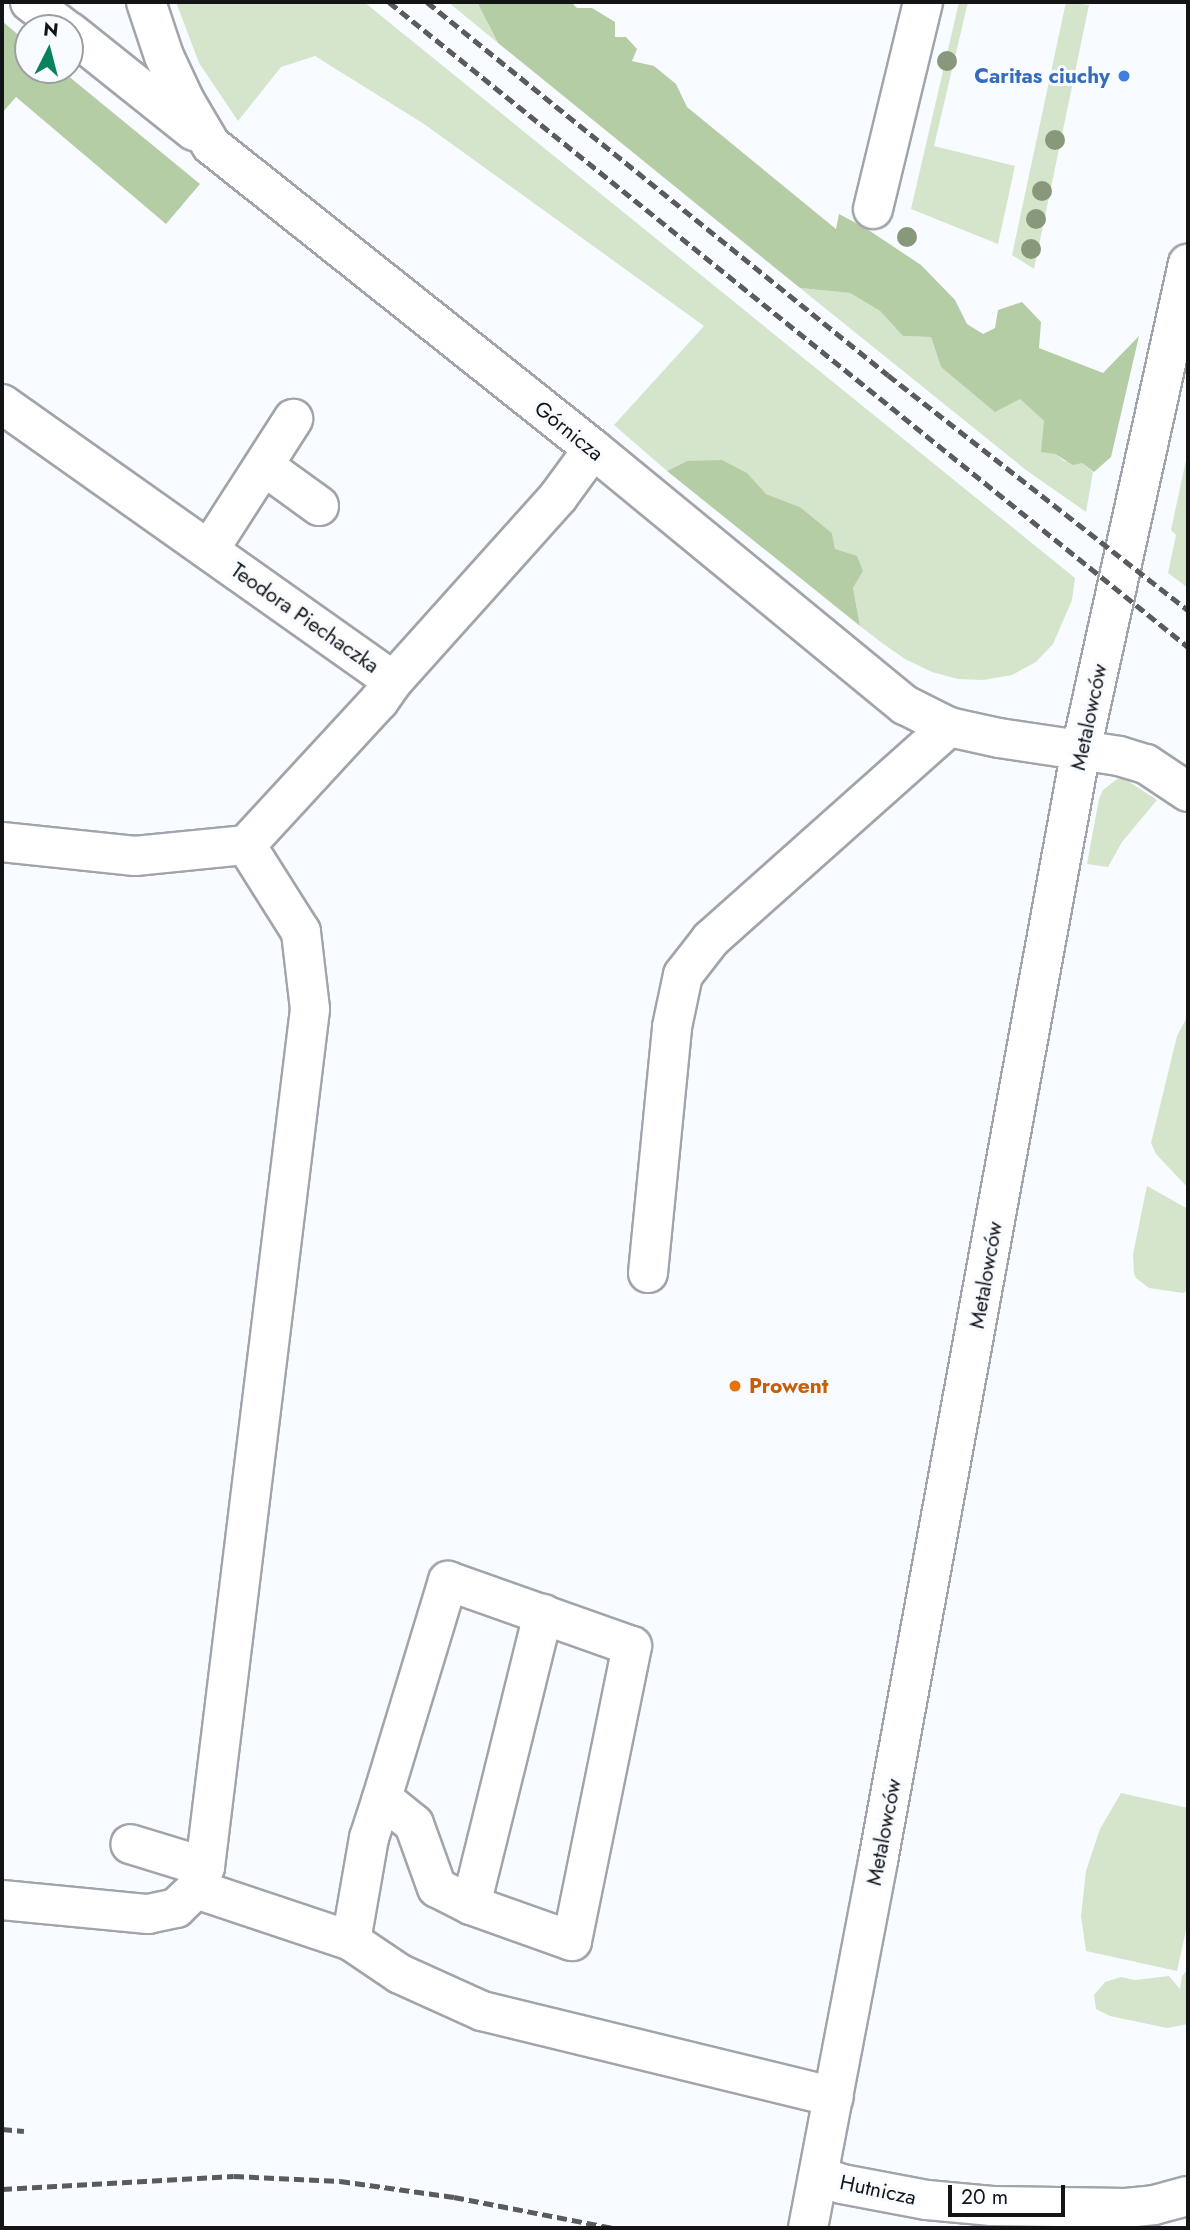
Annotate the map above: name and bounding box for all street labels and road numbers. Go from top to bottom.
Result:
street label: Górnicza [530,396,608,466]
street label: Teodora Piechaczka [226,557,384,679]
street label: Metalowców [1065,661,1113,773]
street label: Metalowców [964,1219,1008,1331]
street label: Metalowców [861,1776,907,1888]
street label: Hutnicza [838,2170,918,2210]

